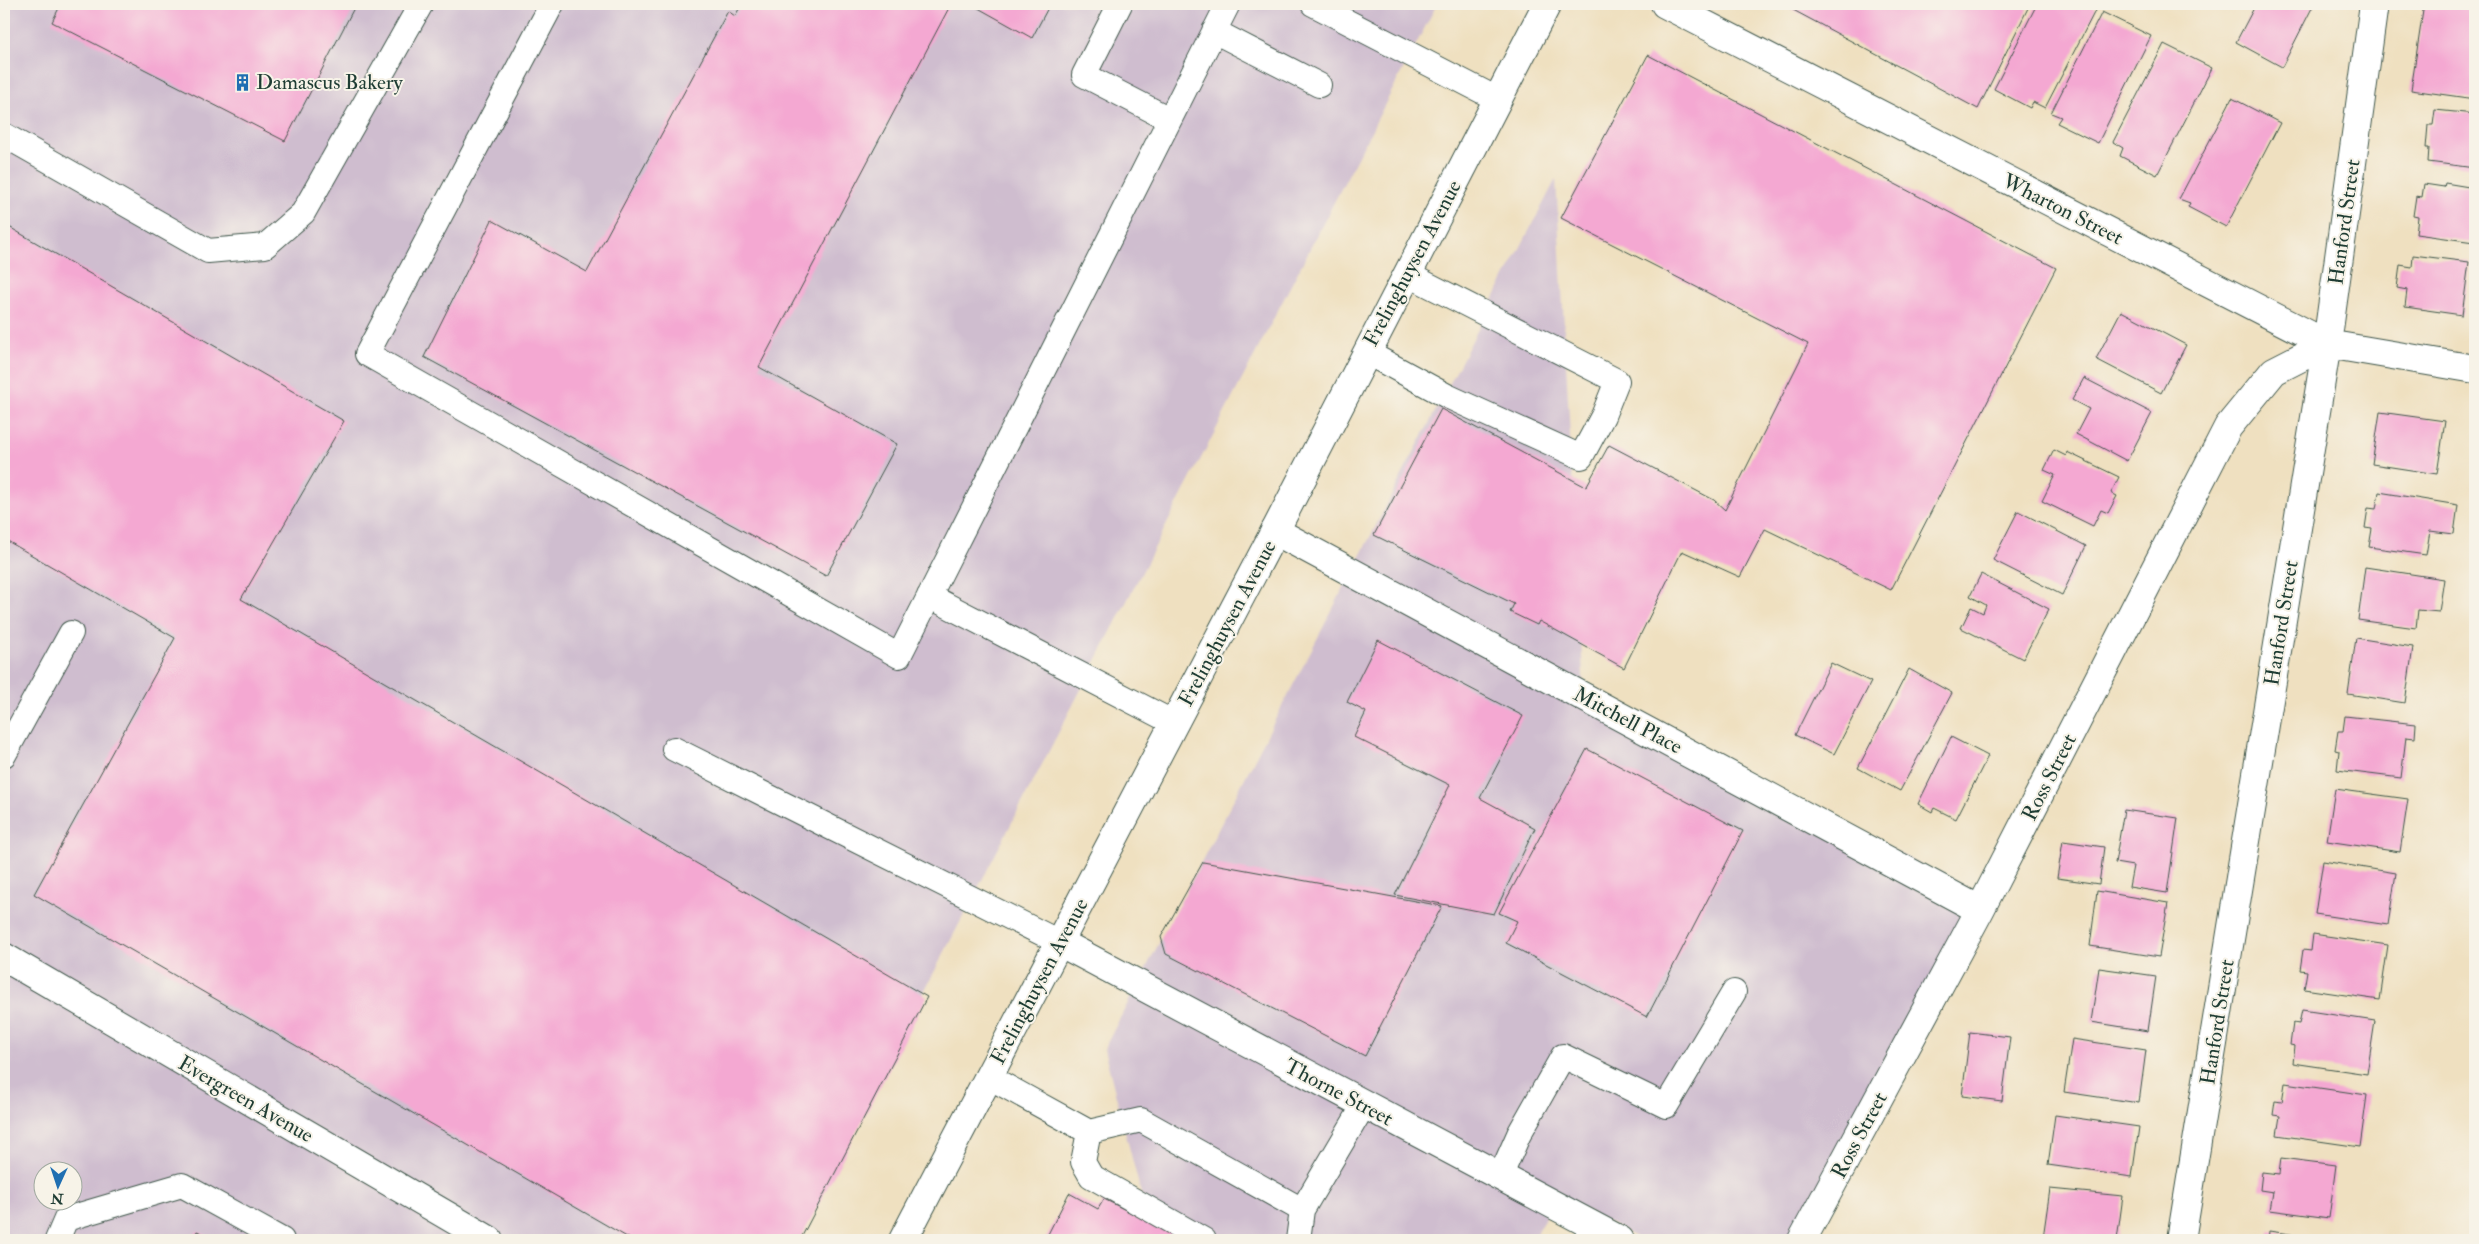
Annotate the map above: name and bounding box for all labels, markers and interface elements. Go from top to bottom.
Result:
place label: Damascus Bakery [256,69,404,96]
building icon: Damascus Bakery [232,72,252,92]
street label: Hanford Street [2322,157,2367,287]
street label: Wharton Street [1997,167,2128,251]
street label: Frelinghuysen Avenue [1357,175,1468,351]
street label: Frelinghuysen Avenue [1172,535,1283,711]
street label: Hanford Street [2258,558,2305,688]
street label: Mitchell Place [1569,680,1687,761]
street label: Ross Street [2016,729,2083,825]
street label: Frelinghuysen Avenue [984,893,1095,1069]
street label: Hanford Street [2194,957,2241,1087]
street label: Evergreen Avenue [173,1050,318,1149]
street label: Thorne Street [1280,1053,1398,1132]
street label: Ross Street [1825,1087,1894,1183]
north arrow [32,1162,82,1212]
text: N [50,1190,65,1207]

